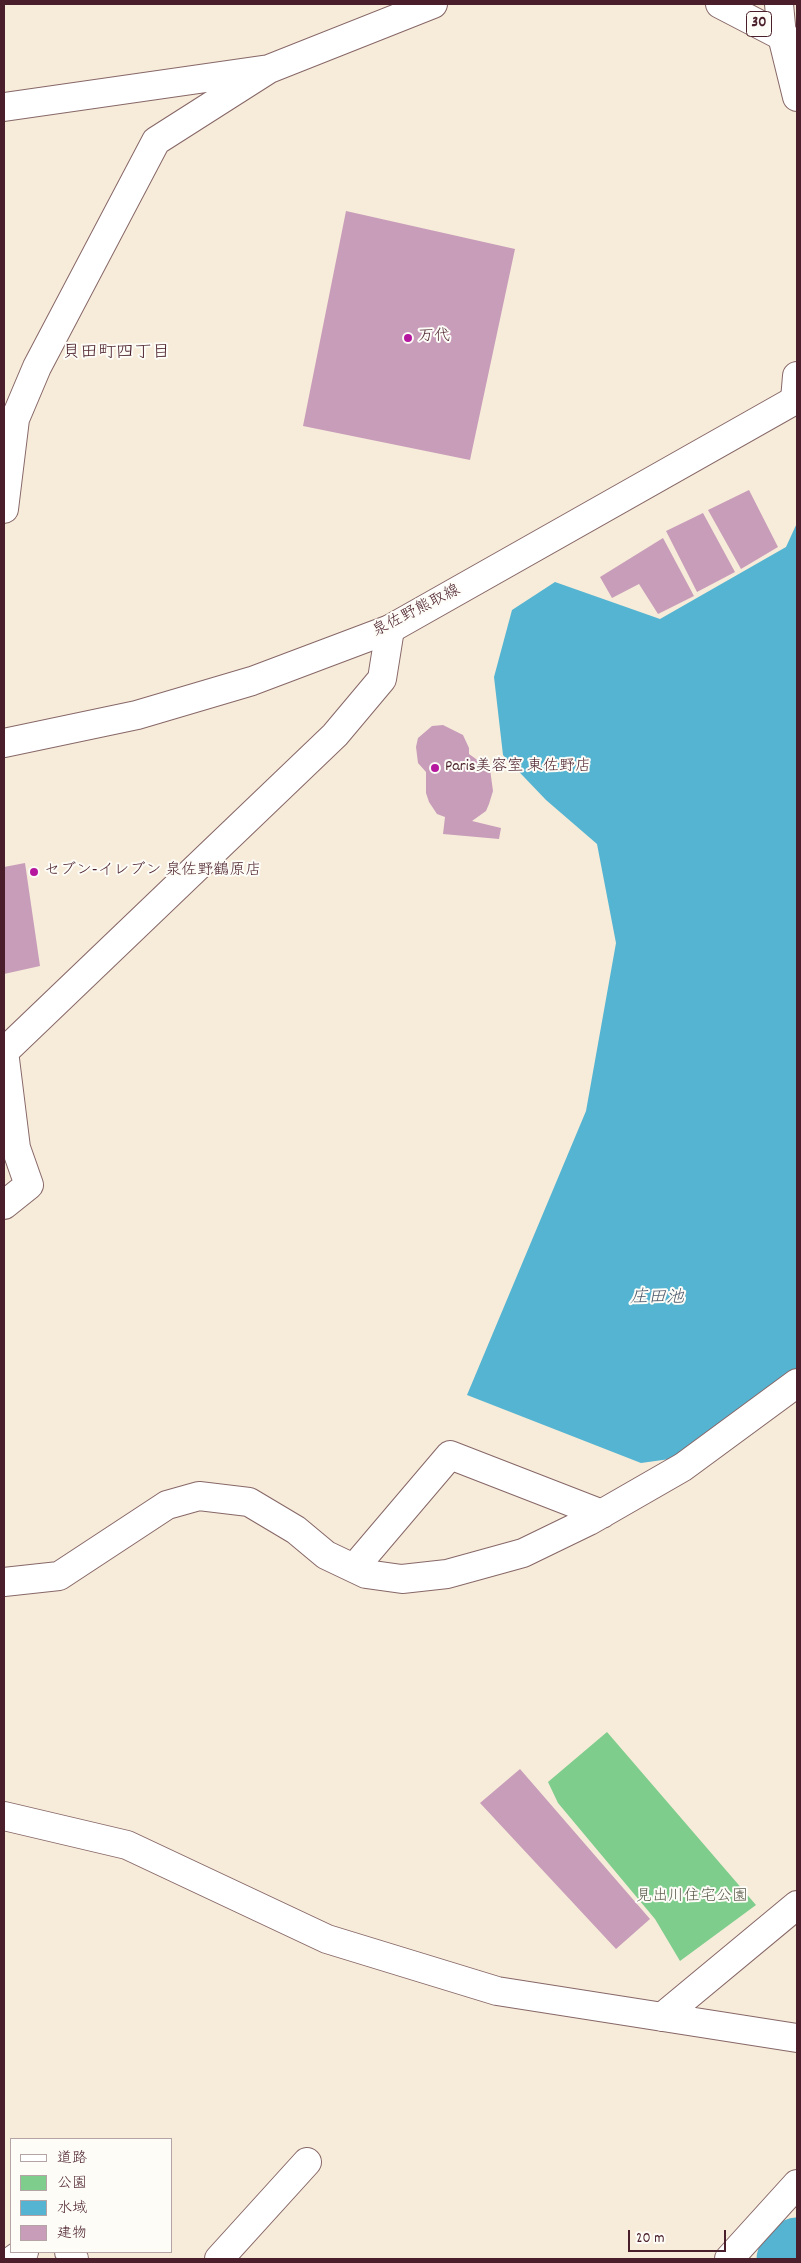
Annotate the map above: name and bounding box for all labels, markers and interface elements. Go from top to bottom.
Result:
road number: 30 [746,12,772,36]
place label: 万代 [418,328,450,348]
marker: 万代 [402,332,414,344]
district label: 貝田町四丁目 [62,344,170,366]
street label: 泉佐野熊取線 [370,582,464,642]
place label: Paris美容室 東佐野店 [445,758,591,778]
marker: Paris美容室 東佐野店 [429,762,441,774]
place label: セブン-イレブン 泉佐野鶴原店 [44,862,261,882]
marker: セブン-イレブン 泉佐野鶴原店 [28,866,40,878]
water label: 庄田池 [630,1289,684,1311]
park label: 見出川住宅公園 [636,1888,748,1908]
legend [10,2138,172,2253]
text: 道路 [57,2148,87,2170]
text: 公園 [57,2173,87,2195]
text: 水域 [57,2198,87,2220]
scale bar [631,2220,728,2252]
text: 建物 [57,2223,87,2245]
text: 20 m [636,2228,664,2250]

